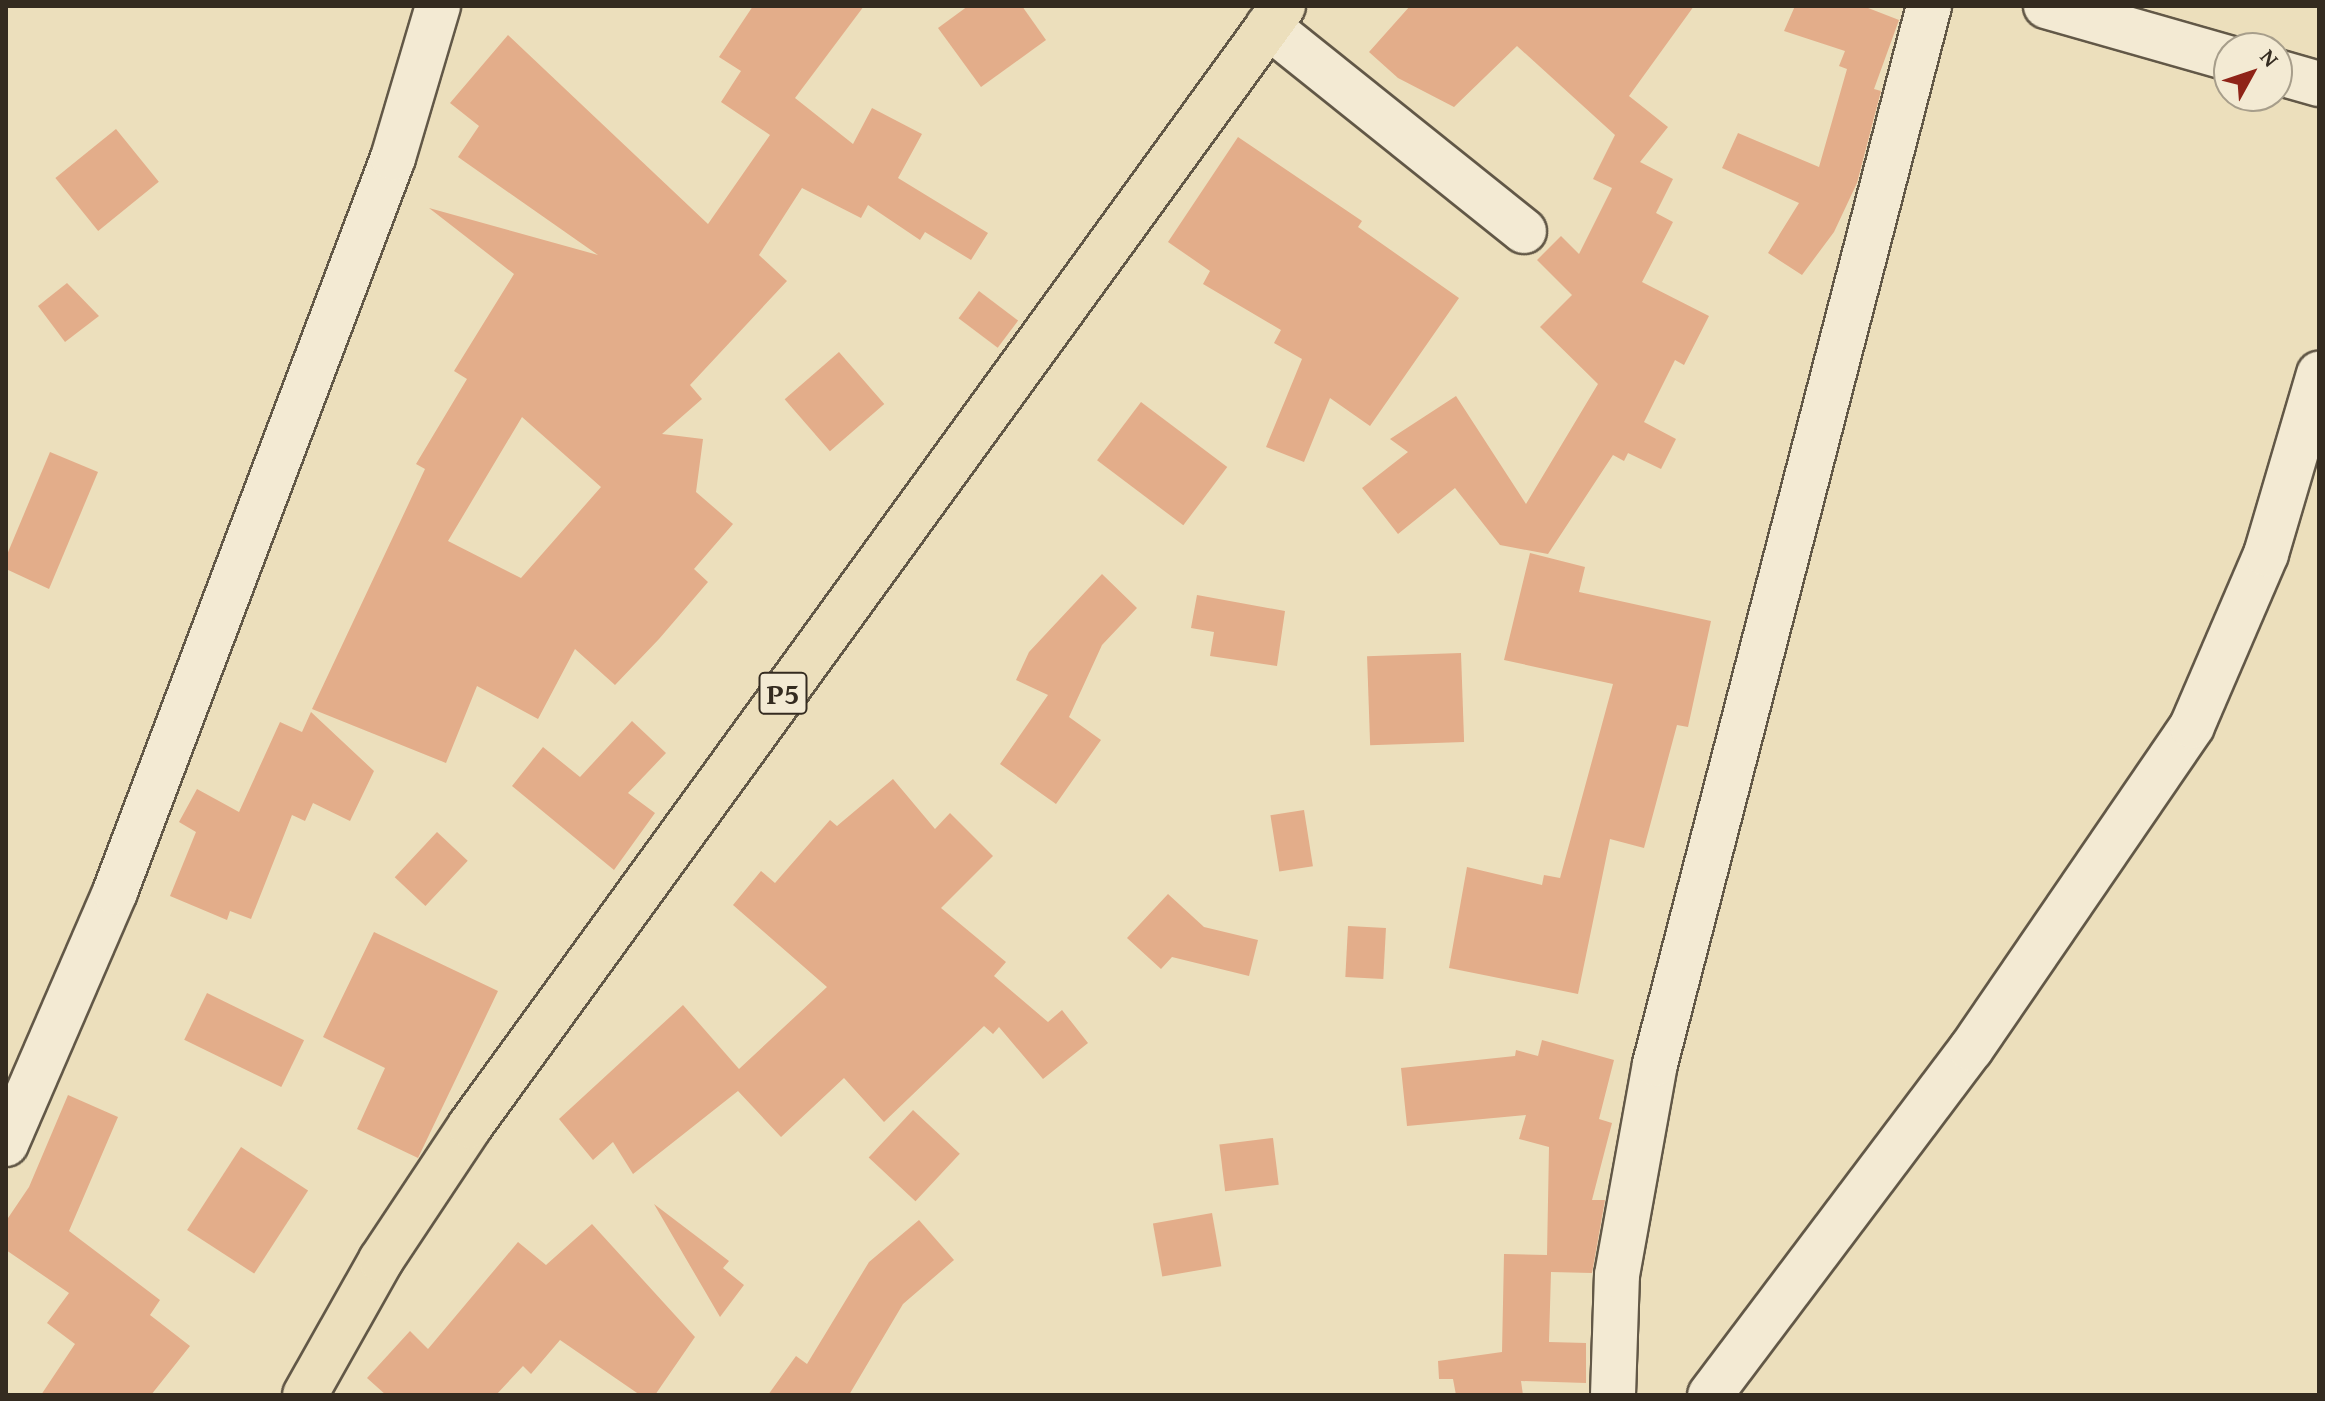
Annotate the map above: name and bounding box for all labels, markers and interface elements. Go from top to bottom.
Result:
north arrow [2213,32,2293,112]
text: N [2253,42,2287,74]
road number: P5 [757,667,809,719]

